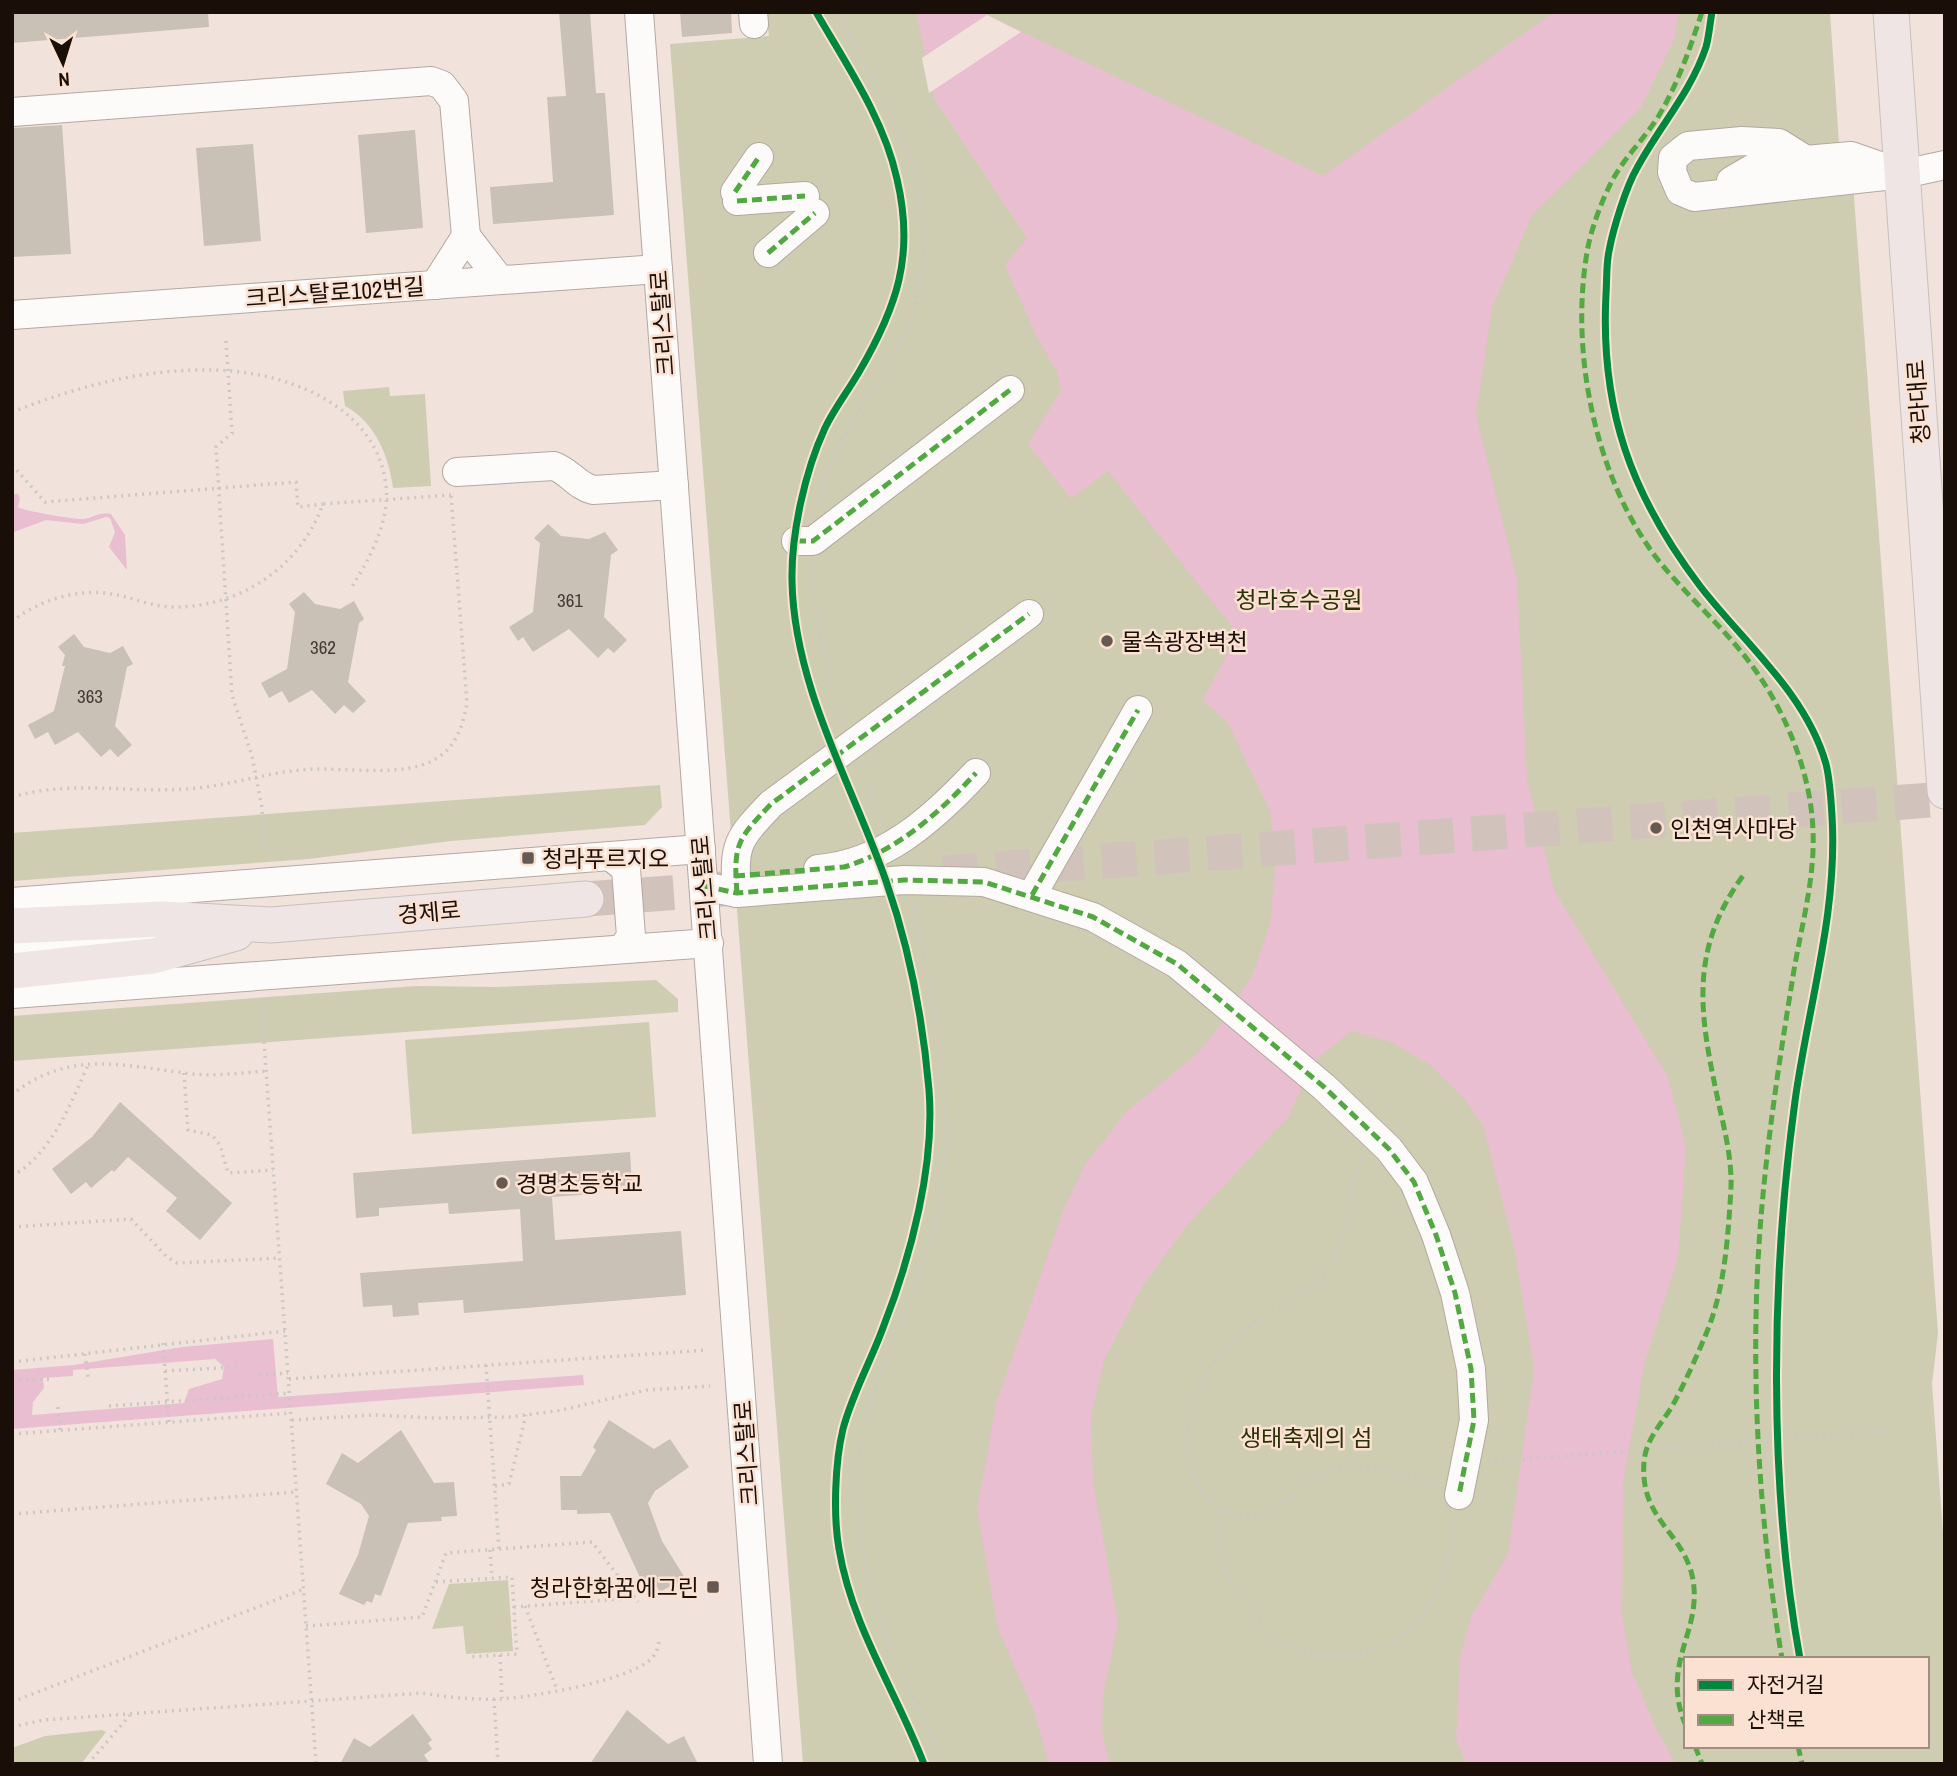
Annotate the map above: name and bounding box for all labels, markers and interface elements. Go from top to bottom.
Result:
north arrow [28,28,98,98]
text: N [58,67,71,93]
street label: 크리스탈로 [643,269,681,377]
street label: 크리스탈로102번길 [244,270,426,314]
street label: 청라대로 [1900,359,1936,445]
park label: 청라호수공원 [1236,584,1362,615]
house number: 361 [557,587,583,613]
place label: 물속광장벽천 [1121,626,1248,657]
marker: 물속광장벽천 [1099,633,1115,649]
house number: 362 [310,634,336,660]
house number: 363 [77,683,103,709]
place label: 인천역사마당 [1670,813,1797,844]
marker: 인천역사마당 [1648,820,1664,836]
street label: 크리스탈로 [684,834,724,942]
place label: 청라푸르지오 [542,843,669,874]
marker: 청라푸르지오 [520,850,536,866]
street label: 경제로 [396,894,462,930]
place label: 경명초등학교 [516,1168,643,1199]
marker: 경명초등학교 [494,1175,510,1191]
street label: 크리스탈로 [727,1399,765,1507]
park label: 생태축제의 섬 [1240,1422,1372,1453]
place label: 청라한화꿈에그린 [530,1572,699,1603]
marker: 청라한화꿈에그린 [705,1579,721,1595]
legend [1684,1657,1929,1748]
text: 자전거길 [1747,1670,1824,1699]
text: 산책로 [1747,1705,1805,1734]

